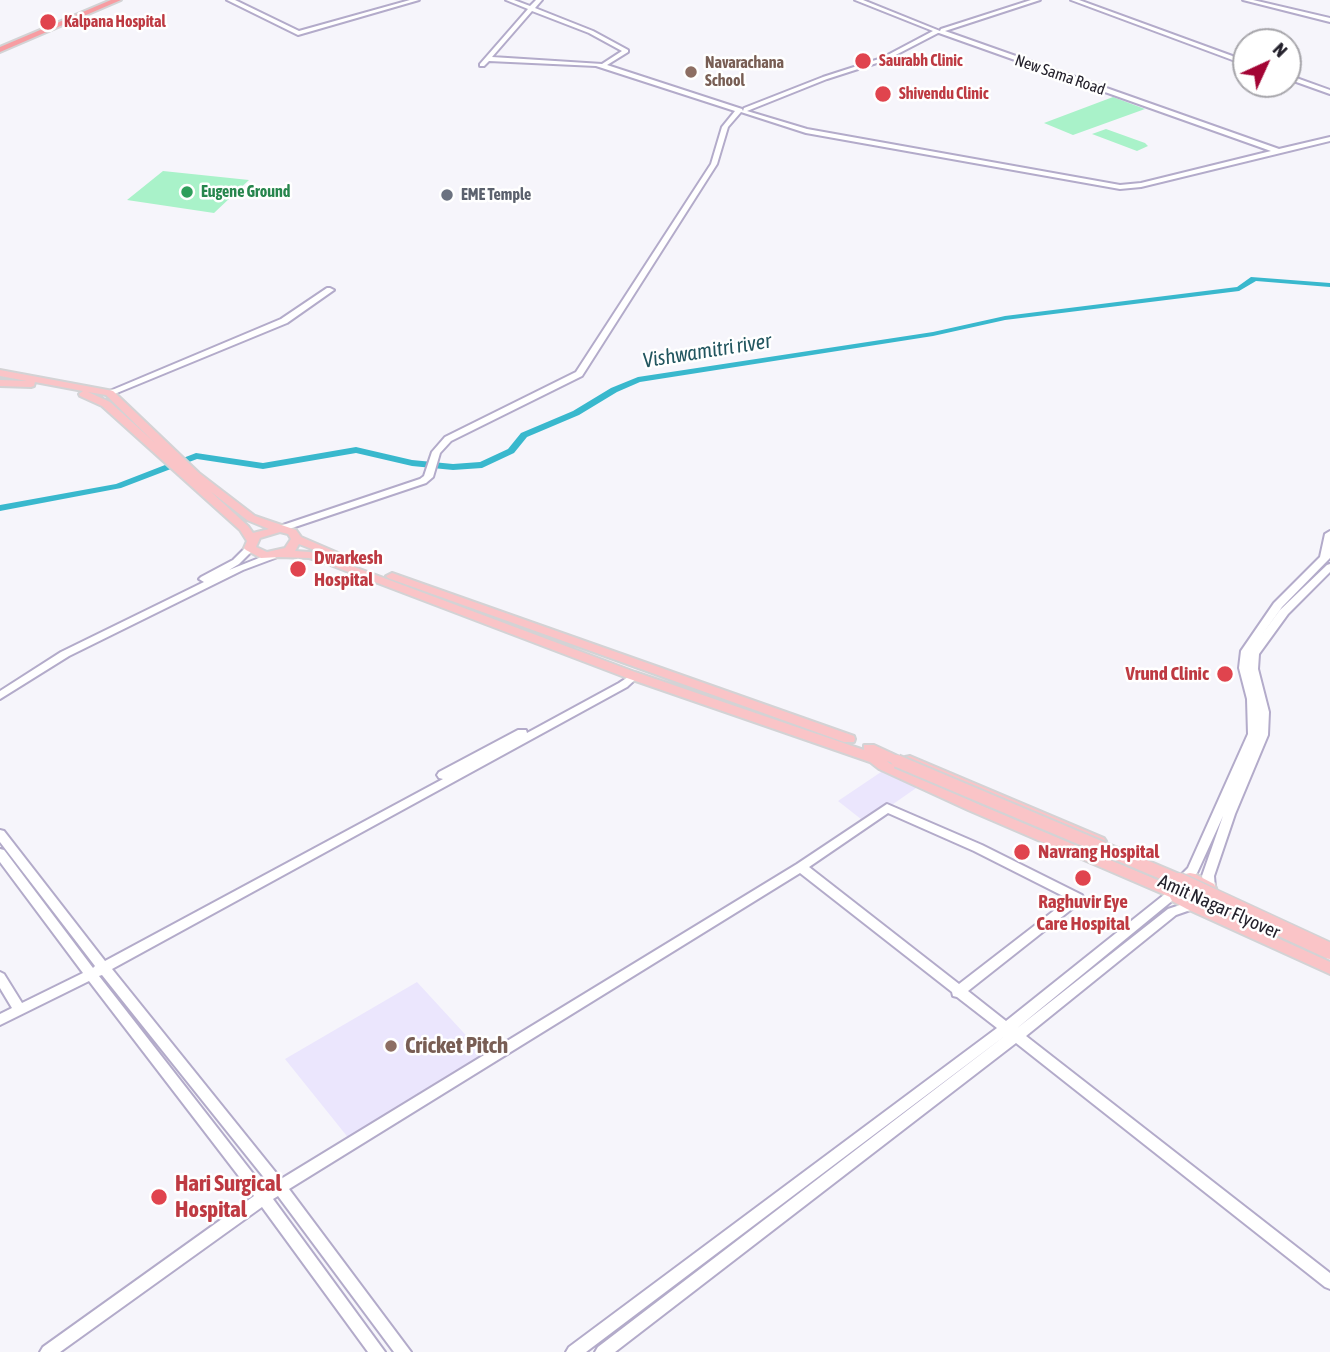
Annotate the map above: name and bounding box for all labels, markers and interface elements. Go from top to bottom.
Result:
marker: Kalpana Hospital [38,12,58,32]
place label: Kalpana Hospital [64,12,166,32]
north arrow [1232,28,1302,98]
text: N [1269,38,1292,61]
marker: Saurabh Clinic [853,51,873,71]
place label: Saurabh Clinic [879,51,963,71]
street label: New Sama Road [1012,51,1108,99]
place label: Navarachana School [705,53,784,91]
marker: Navarachana School [683,64,699,80]
marker: Shivendu Clinic [873,84,893,104]
place label: Shivendu Clinic [899,84,989,104]
place label: Eugene Ground [201,182,290,202]
marker: Eugene Ground [179,184,195,200]
place label: EME Temple [461,185,531,205]
marker: EME Temple [439,187,455,203]
water label: Vishwamitri river [641,328,773,374]
place label: Dwarkesh Hospital [314,547,383,591]
marker: Dwarkesh Hospital [288,559,308,579]
place label: Vrund Clinic [1126,663,1209,685]
marker: Vrund Clinic [1215,664,1235,684]
place label: Navrang Hospital [1038,841,1159,863]
marker: Navrang Hospital [1012,842,1032,862]
marker: Raghuvir Eye Care Hospital [1073,868,1093,888]
street label: Amit Nagar Flyover [1154,870,1284,944]
place label: Raghuvir Eye Care Hospital [1036,891,1130,935]
place label: Cricket Pitch [405,1032,508,1060]
marker: Cricket Pitch [383,1038,399,1054]
place label: Hari Surgical Hospital [175,1170,282,1224]
marker: Hari Surgical Hospital [149,1187,169,1207]

